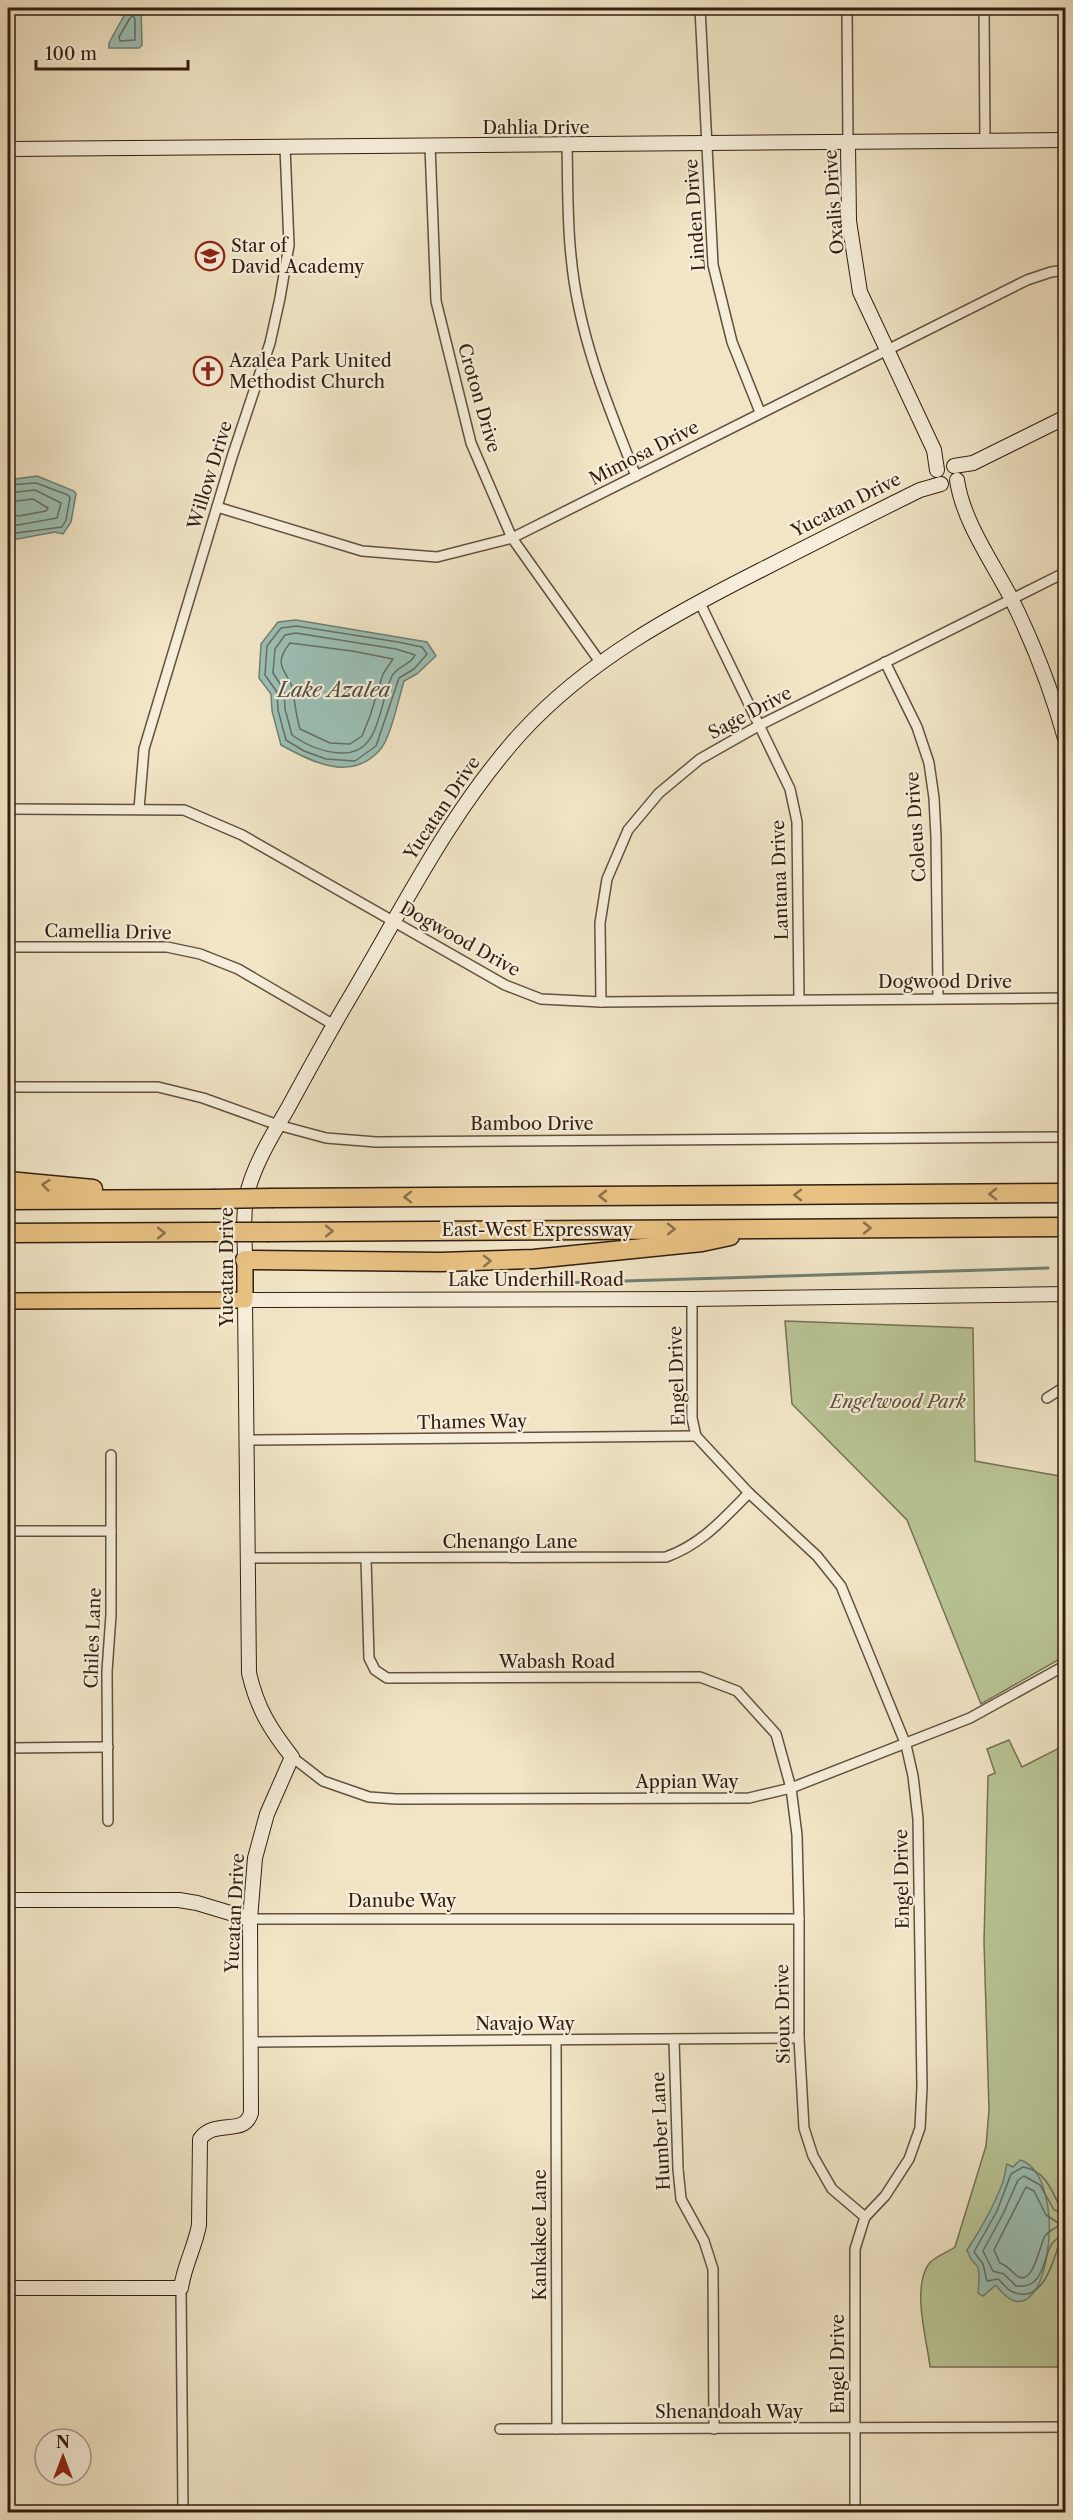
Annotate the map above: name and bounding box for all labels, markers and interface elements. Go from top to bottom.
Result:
scale bar [36,33,188,71]
text: 100 m [45,43,97,65]
street label: Dahlia Drive [482,117,590,139]
street label: Oxalis Drive [819,149,849,255]
street label: Linden Drive [680,158,710,272]
place label: Star of David Academy [231,235,365,278]
school or university icon: Star of David Academy [194,240,226,272]
street label: Croton Drive [453,341,505,455]
place label: Azalea Park United Methodist Church [228,350,392,393]
church icon: Azalea Park United Methodist Church [192,355,224,387]
street label: Mimosa Drive [585,416,703,490]
street label: Willow Drive [183,418,237,533]
street label: Yucatan Drive [787,468,905,543]
water label: Lake Azalea [276,678,391,702]
street label: Sage Drive [705,682,795,744]
street label: Yucatan Drive [399,752,485,865]
street label: Coleus Drive [901,771,931,883]
street label: Lantana Drive [767,819,793,941]
street label: Dogwood Drive [396,897,524,981]
street label: Camellia Drive [44,920,172,944]
street label: Dogwood Drive [878,971,1012,993]
street label: Bamboo Drive [470,1113,594,1135]
one-way arrow [41,1179,50,1192]
one-way arrow [989,1188,998,1200]
one-way arrow [794,1189,803,1201]
one-way arrow [599,1190,608,1202]
one-way arrow [404,1191,413,1204]
street label: Yucatan Drive [216,1207,238,1328]
street label: East-West Expressway [442,1219,633,1241]
one-way arrow [863,1222,872,1234]
one-way arrow [666,1223,675,1235]
one-way arrow [324,1225,333,1238]
one-way arrow [156,1227,165,1239]
one-way arrow [483,1255,492,1267]
street label: Lake Underhill Road [448,1269,624,1291]
street label: Engel Drive [664,1326,690,1426]
park label: Engelwood Park [828,1391,967,1413]
street label: Thames Way [417,1410,528,1434]
street label: Chenango Lane [442,1531,578,1553]
street label: Chiles Lane [80,1587,106,1689]
street label: Wabash Road [498,1651,615,1673]
street label: Appian Way [634,1771,740,1793]
street label: Engel Drive [890,1829,914,1929]
street label: Yucatan Drive [221,1852,249,1975]
street label: Danube Way [348,1890,457,1912]
street label: Sioux Drive [771,1964,795,2064]
street label: Navajo Way [475,2013,576,2035]
street label: Humber Lane [647,2071,675,2191]
street label: Kankakee Lane [529,2169,551,2301]
street label: Engel Drive [827,2314,849,2414]
street label: Shenandoah Way [655,2401,804,2423]
north arrow [33,2427,93,2487]
text: N [56,2432,70,2452]

